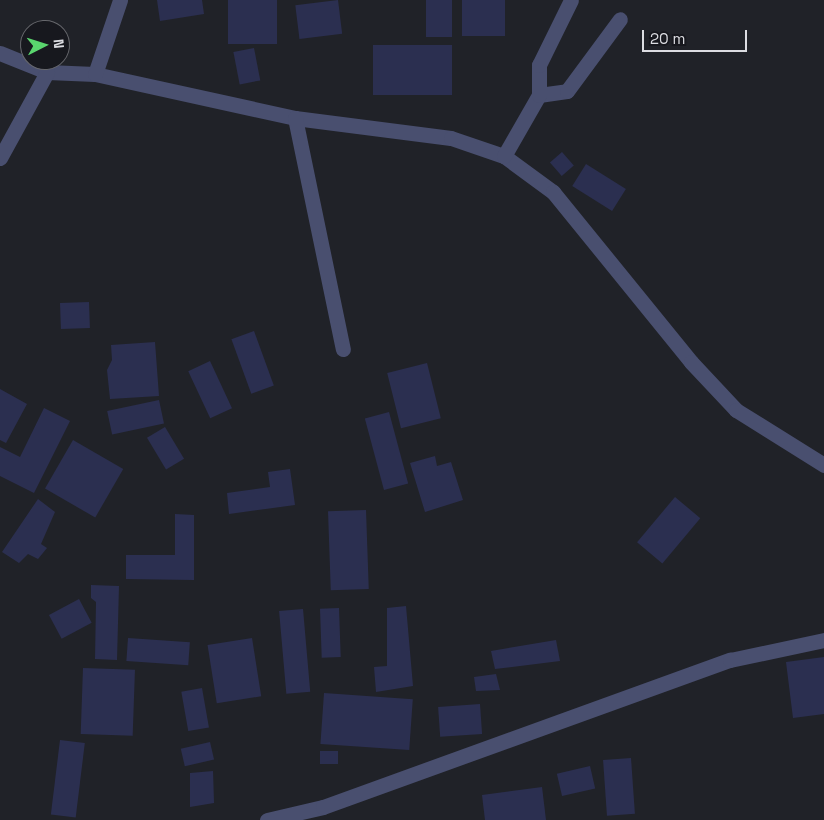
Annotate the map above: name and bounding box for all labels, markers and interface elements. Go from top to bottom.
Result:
north arrow [20,20,70,70]
scale bar [644,20,749,52]
text: 20 m [650,29,685,48]
text: N [50,38,68,49]

